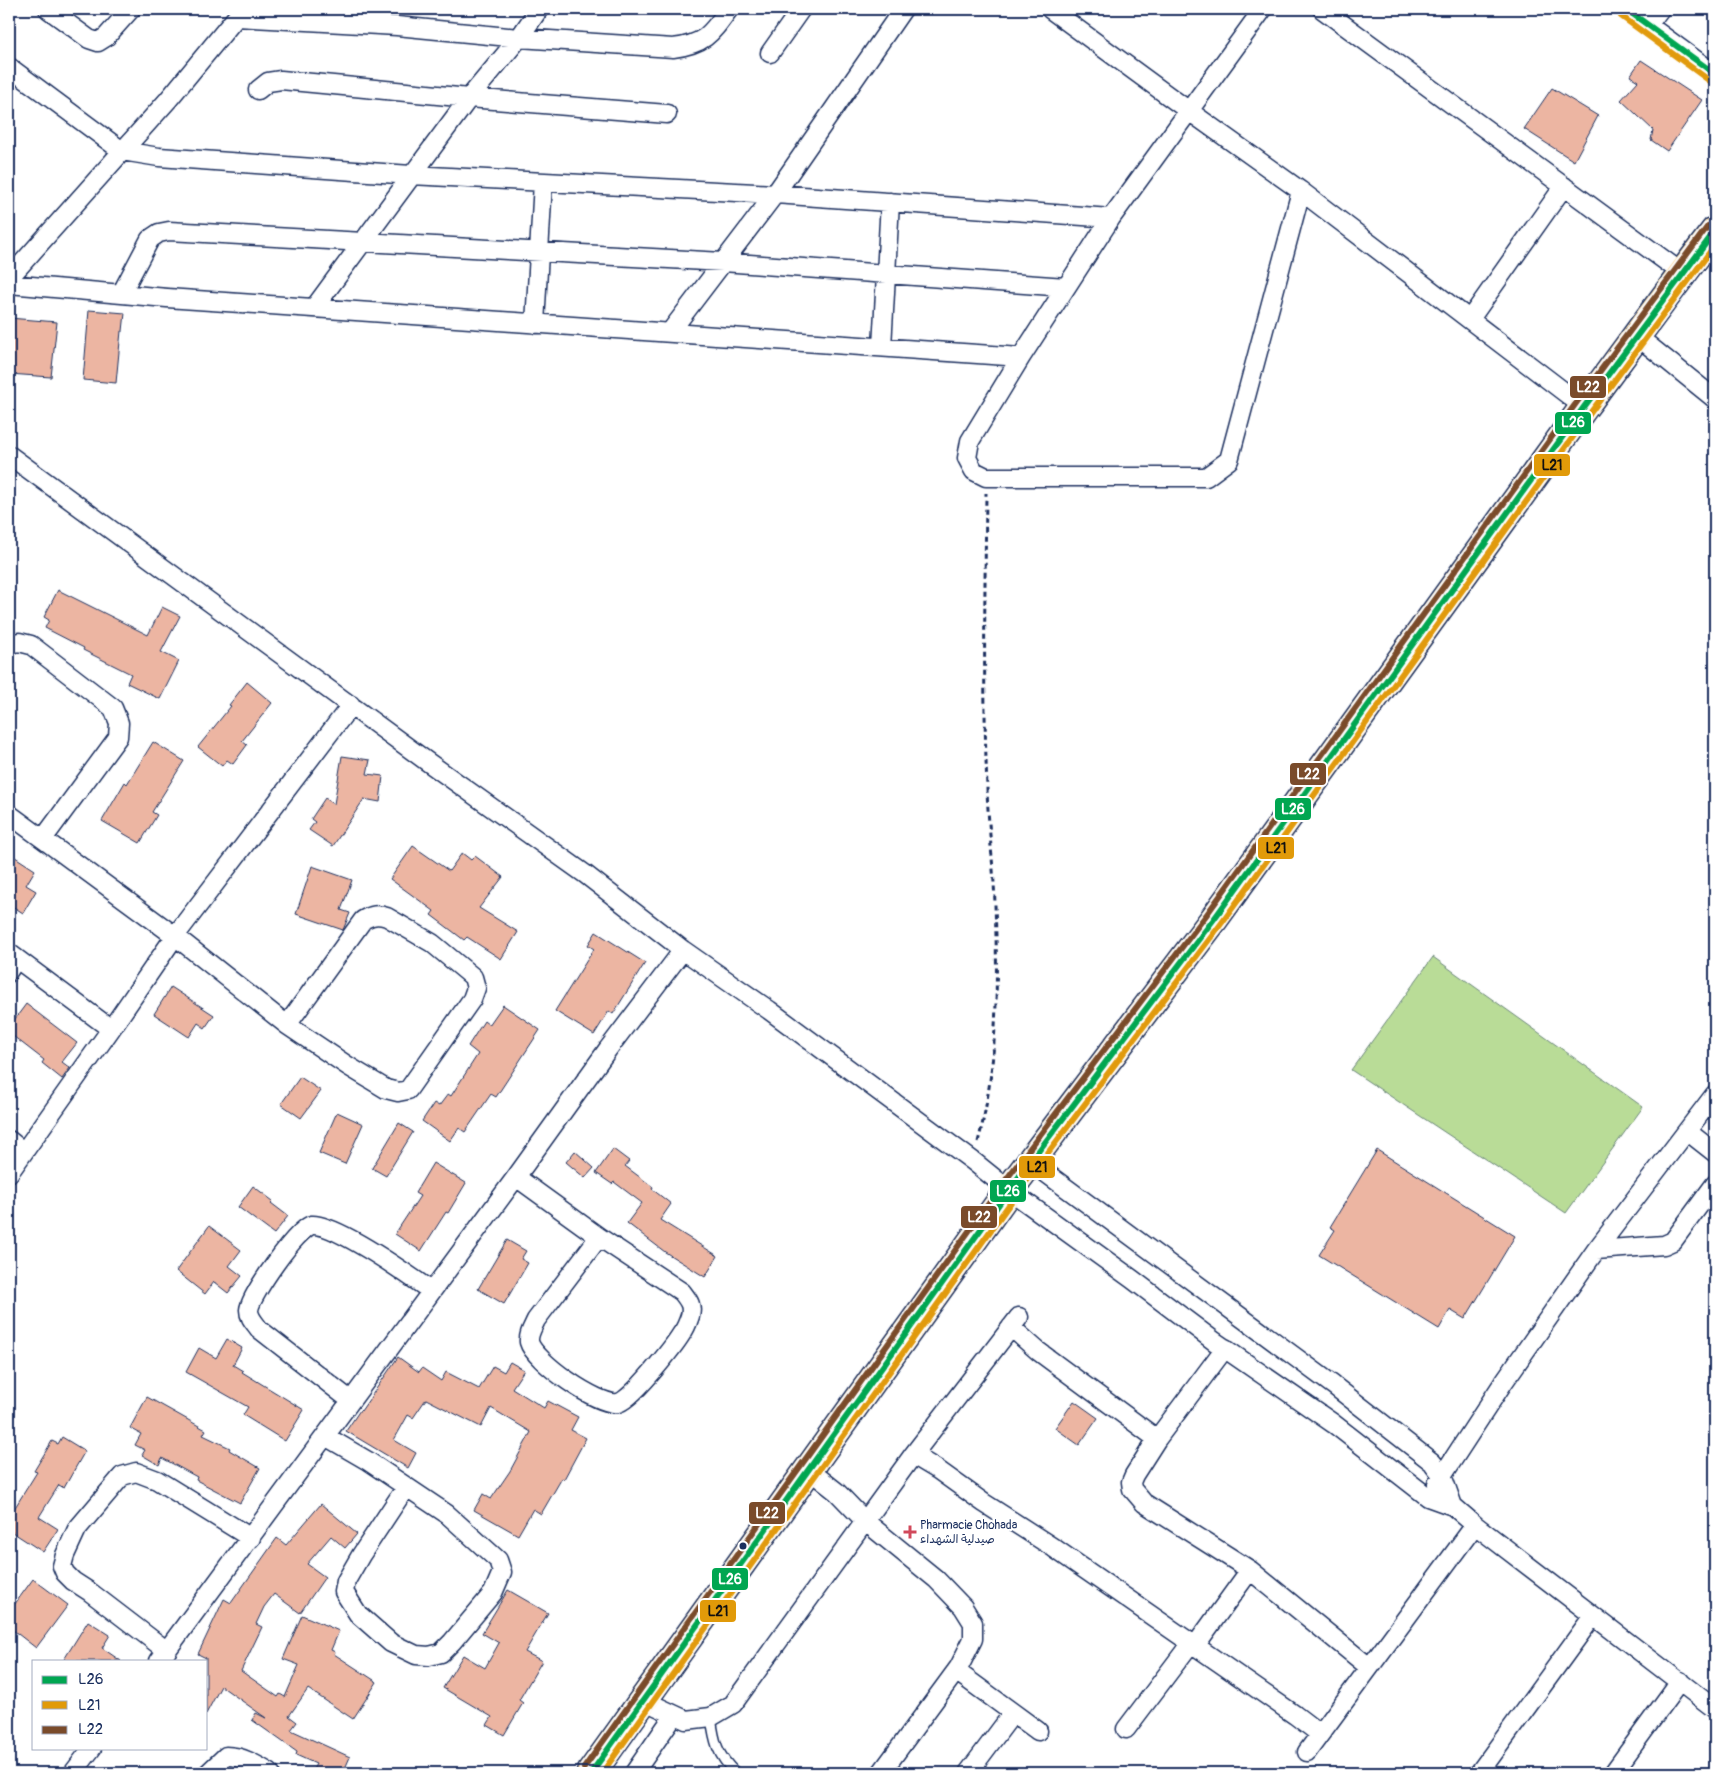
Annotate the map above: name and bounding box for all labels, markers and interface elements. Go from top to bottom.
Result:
line badge: L22 [1569,375,1607,399]
text: L22 [1576,379,1600,396]
line badge: L26 [1554,411,1592,435]
text: L26 [1561,414,1585,431]
line badge: L21 [1533,453,1571,477]
text: L21 [1541,457,1563,474]
line badge: L22 [1289,762,1327,786]
text: L22 [1296,766,1320,783]
line badge: L26 [1274,797,1312,821]
text: L26 [1281,801,1305,818]
line badge: L21 [1257,836,1295,860]
text: L21 [1265,840,1287,857]
line badge: L21 [1018,1155,1056,1179]
text: L21 [1026,1159,1048,1176]
line badge: L26 [989,1179,1027,1203]
text: L26 [996,1183,1020,1200]
line badge: L22 [960,1205,998,1229]
text: L22 [967,1209,991,1226]
line badge: L22 [748,1501,786,1525]
text: L22 [755,1505,779,1522]
place label: Pharmacie Chohada صيدلية الشهداء [920,1518,1018,1547]
marker: Pharmacie Chohada صيدلية الشهداء [904,1526,916,1538]
unlabelled marker [738,1541,748,1551]
line badge: L26 [711,1567,749,1591]
text: L26 [718,1571,742,1588]
line badge: L21 [699,1599,737,1623]
text: L21 [707,1603,729,1620]
legend [32,1660,208,1750]
text: L26 [78,1670,104,1689]
text: L21 [78,1696,101,1715]
text: L22 [78,1720,103,1739]

